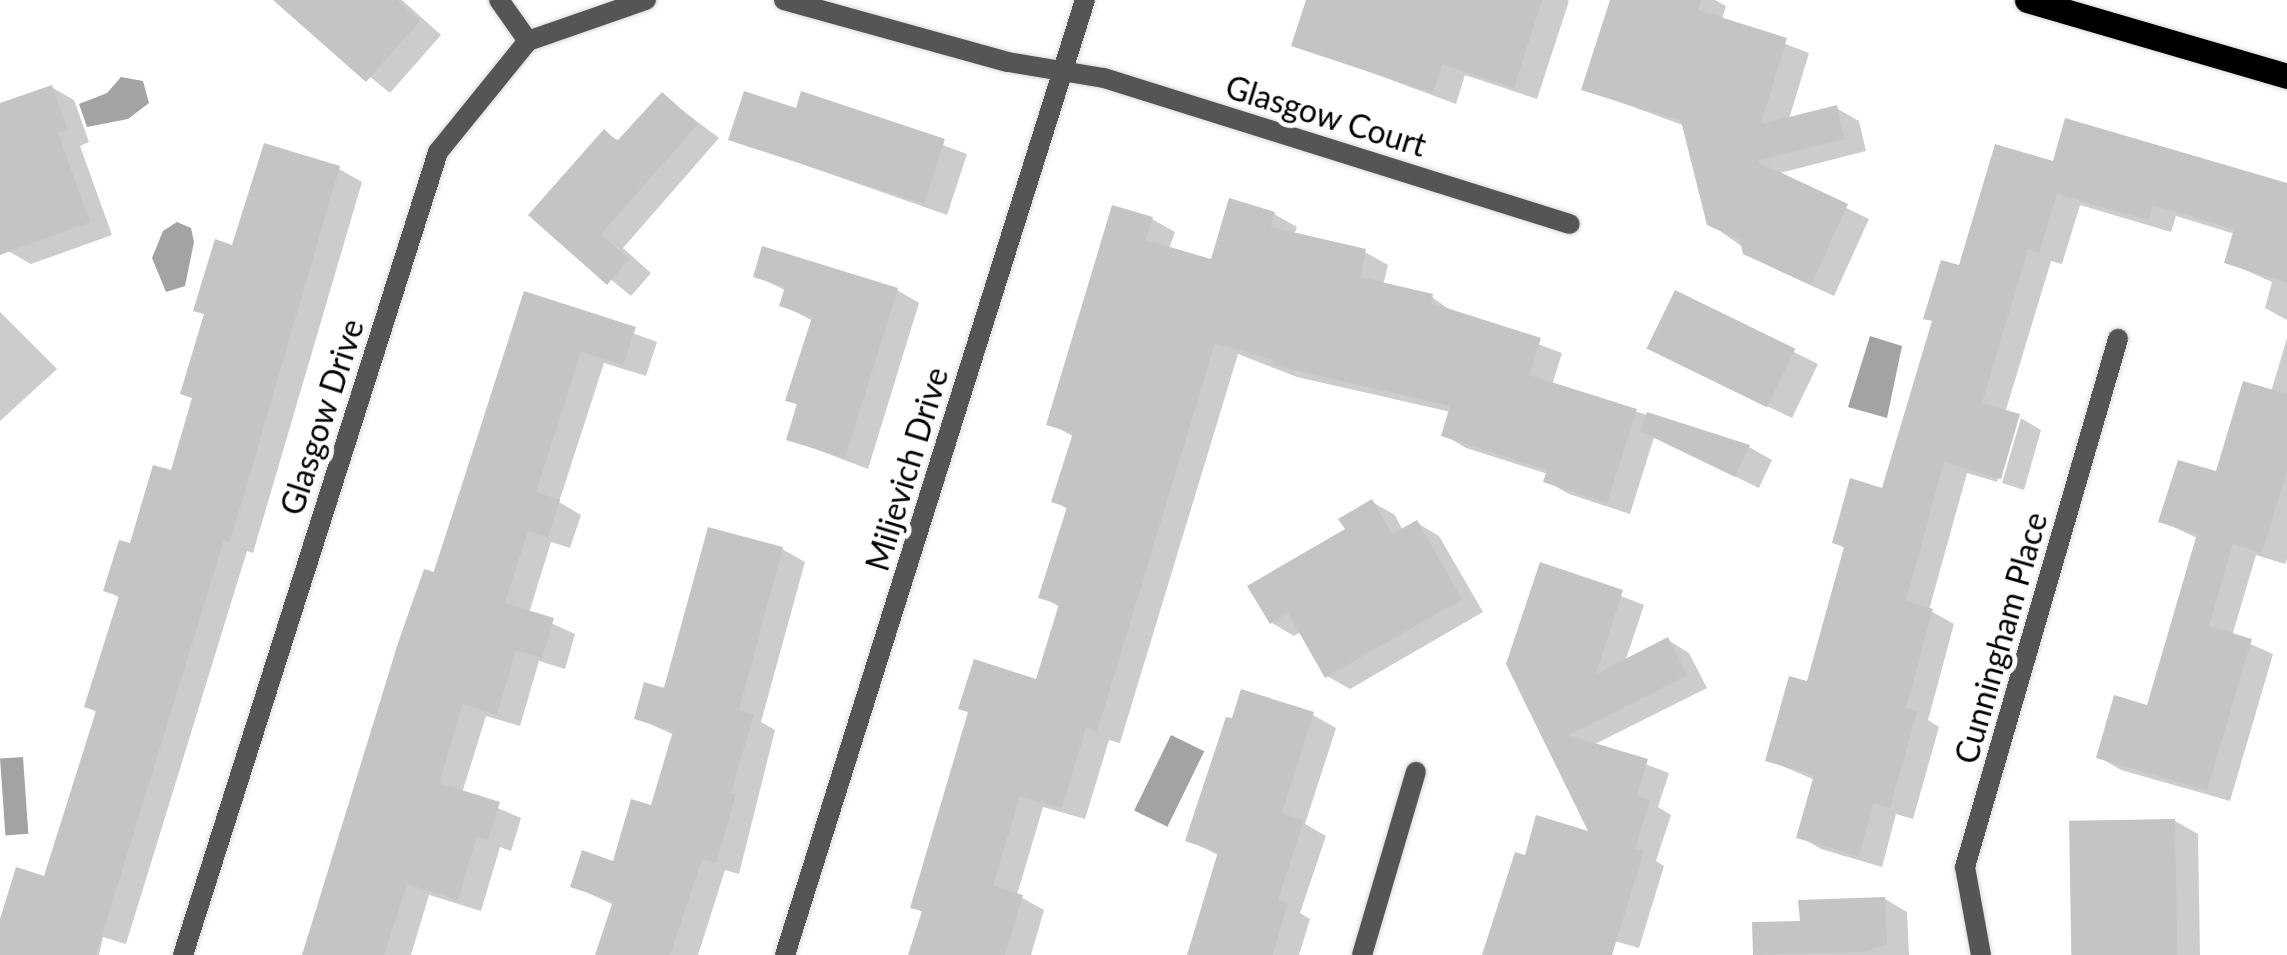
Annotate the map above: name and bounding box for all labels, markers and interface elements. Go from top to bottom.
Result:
street label: Glasgow Court [1221,67,1431,165]
street label: Glasgow Drive [272,314,372,520]
street label: Miljevich Drive [858,363,956,575]
street label: Cunningham Place [1947,508,2055,768]

